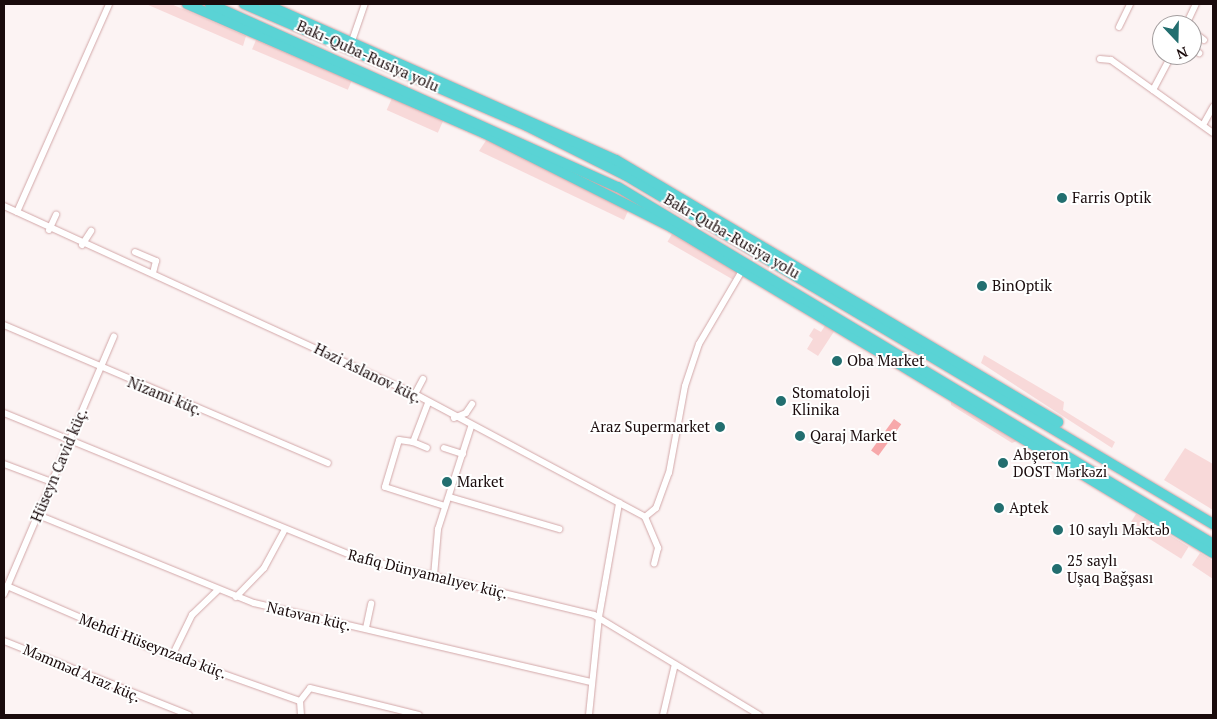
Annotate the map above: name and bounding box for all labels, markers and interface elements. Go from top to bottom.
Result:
north arrow [1152,15,1202,65]
street label: Bakı-Quba-Rusiya yolu [294,16,442,96]
text: N [1174,43,1191,64]
place label: Farris Optik [1072,189,1151,207]
street label: Bakı-Quba-Rusiya yolu [661,190,803,282]
marker: Farris Optik [1056,192,1068,204]
place label: BinOptik [992,277,1052,295]
marker: BinOptik [976,280,988,292]
street label: Həzi Aslanov küç. [311,339,425,407]
place label: Oba Market [847,352,925,370]
marker: Oba Market [831,355,843,367]
street label: Nizami küç. [125,373,205,419]
place label: Stomatoloji Klinika [792,383,870,418]
marker: Stomatoloji Klinika [774,394,788,408]
street label: Hüseyn Cavid küç. [27,405,91,525]
place label: Araz Supermarket [590,418,710,436]
marker: Araz Supermarket [714,421,726,433]
place label: Qaraj Market [810,427,897,445]
marker: Qaraj Market [794,430,806,442]
place label: Abşeron DOST Mərkəzi [1013,445,1107,480]
marker: Abşeron DOST Mərkəzi [997,457,1009,469]
place label: Market [457,473,504,491]
marker: Market [441,476,453,488]
place label: Aptek [1009,499,1048,517]
marker: Aptek [993,502,1005,514]
place label: 10 saylı Məktəb [1068,521,1170,539]
marker: 10 saylı Məktəb [1052,524,1064,536]
street label: Rafiq Dünyamalıyev küç. [346,545,510,603]
place label: 25 saylı Uşaq Bağşası [1067,551,1153,586]
marker: 25 saylı Uşaq Bağşası [1051,563,1063,575]
street label: Natəvan küç. [265,598,353,634]
street label: Mehdi Hüseynzadə küç. [77,610,229,682]
street label: Məmməd Araz küç. [20,640,144,706]

